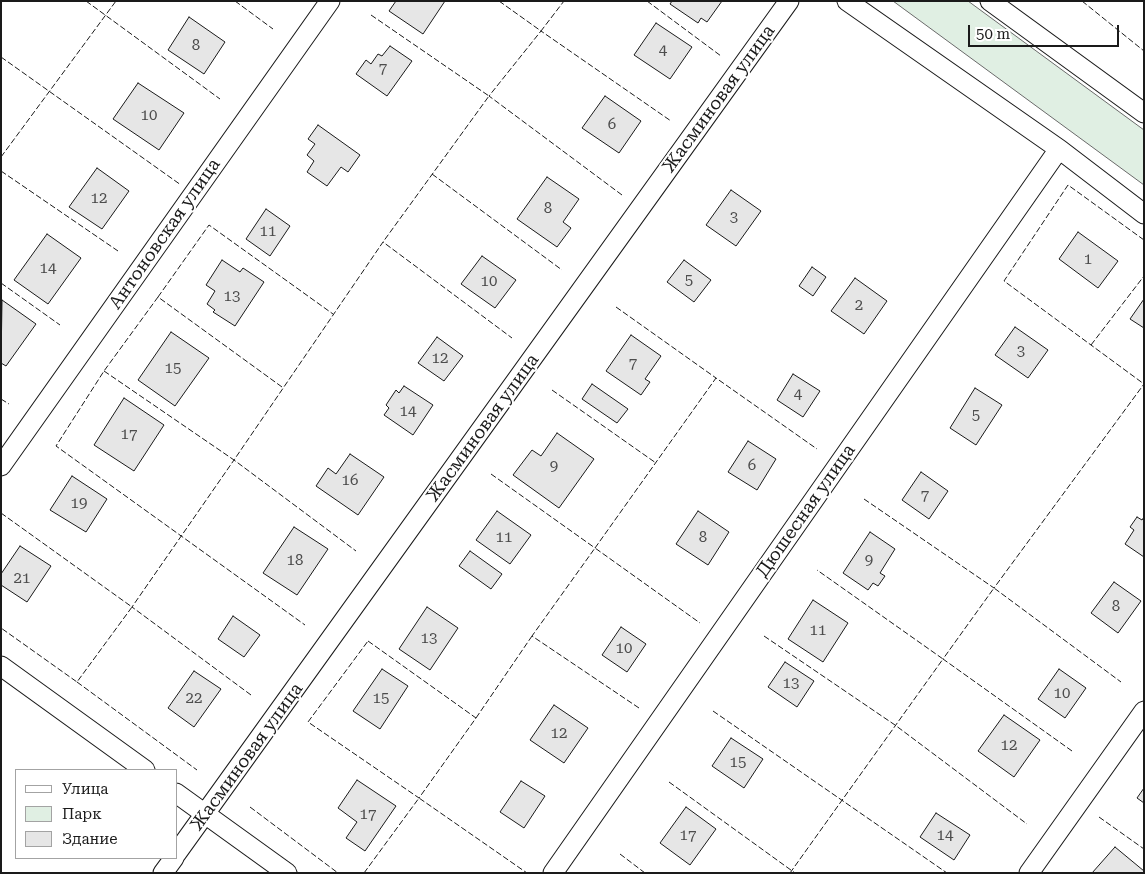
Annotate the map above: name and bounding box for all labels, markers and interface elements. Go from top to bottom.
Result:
scale bar [970,15,1121,47]
street label: Жасминовая улица [658,21,780,177]
text: 50 m [976,25,1010,43]
house number: 8 [192,37,200,55]
house number: 4 [659,42,667,60]
house number: 7 [379,60,387,78]
house number: 10 [141,107,157,125]
house number: 6 [608,116,616,134]
street label: Антоновская улица [105,155,225,313]
house number: 12 [91,190,107,208]
house number: 8 [544,200,552,218]
house number: 3 [730,209,738,227]
house number: 11 [260,223,276,241]
house number: 1 [1084,251,1092,269]
house number: 14 [40,260,56,278]
house number: 5 [685,272,693,290]
house number: 10 [481,273,497,291]
house number: 13 [224,288,240,306]
house number: 2 [855,297,863,315]
house number: 3 [1017,343,1025,361]
street label: Жасминовая улица [422,350,544,506]
house number: 12 [432,350,448,368]
house number: 7 [629,355,637,373]
house number: 15 [165,360,181,378]
house number: 4 [794,386,802,404]
house number: 14 [400,403,416,421]
house number: 5 [972,407,980,425]
house number: 17 [121,426,137,444]
street label: Дюшесная улица [752,440,860,582]
house number: 6 [748,457,756,475]
house number: 9 [550,458,558,476]
house number: 16 [342,472,358,490]
house number: 7 [921,487,929,505]
house number: 19 [71,495,87,513]
house number: 11 [496,529,512,547]
house number: 8 [699,529,707,547]
house number: 18 [287,552,303,570]
house number: 9 [865,552,873,570]
house number: 21 [14,570,30,588]
house number: 8 [1112,598,1120,616]
house number: 11 [810,622,826,640]
house number: 13 [421,630,437,648]
house number: 10 [616,640,632,658]
house number: 13 [783,675,799,693]
street label: Жасминовая улица [186,679,308,835]
house number: 10 [1054,685,1070,703]
house number: 22 [186,690,202,708]
house number: 15 [373,690,389,708]
house number: 12 [551,725,567,743]
house number: 12 [1001,737,1017,755]
house number: 15 [730,754,746,772]
legend [15,769,178,859]
text: Улица [62,780,108,798]
text: Парк [62,805,102,823]
house number: 17 [360,806,376,824]
house number: 17 [680,827,696,845]
house number: 14 [937,827,953,845]
text: Здание [62,830,118,848]

